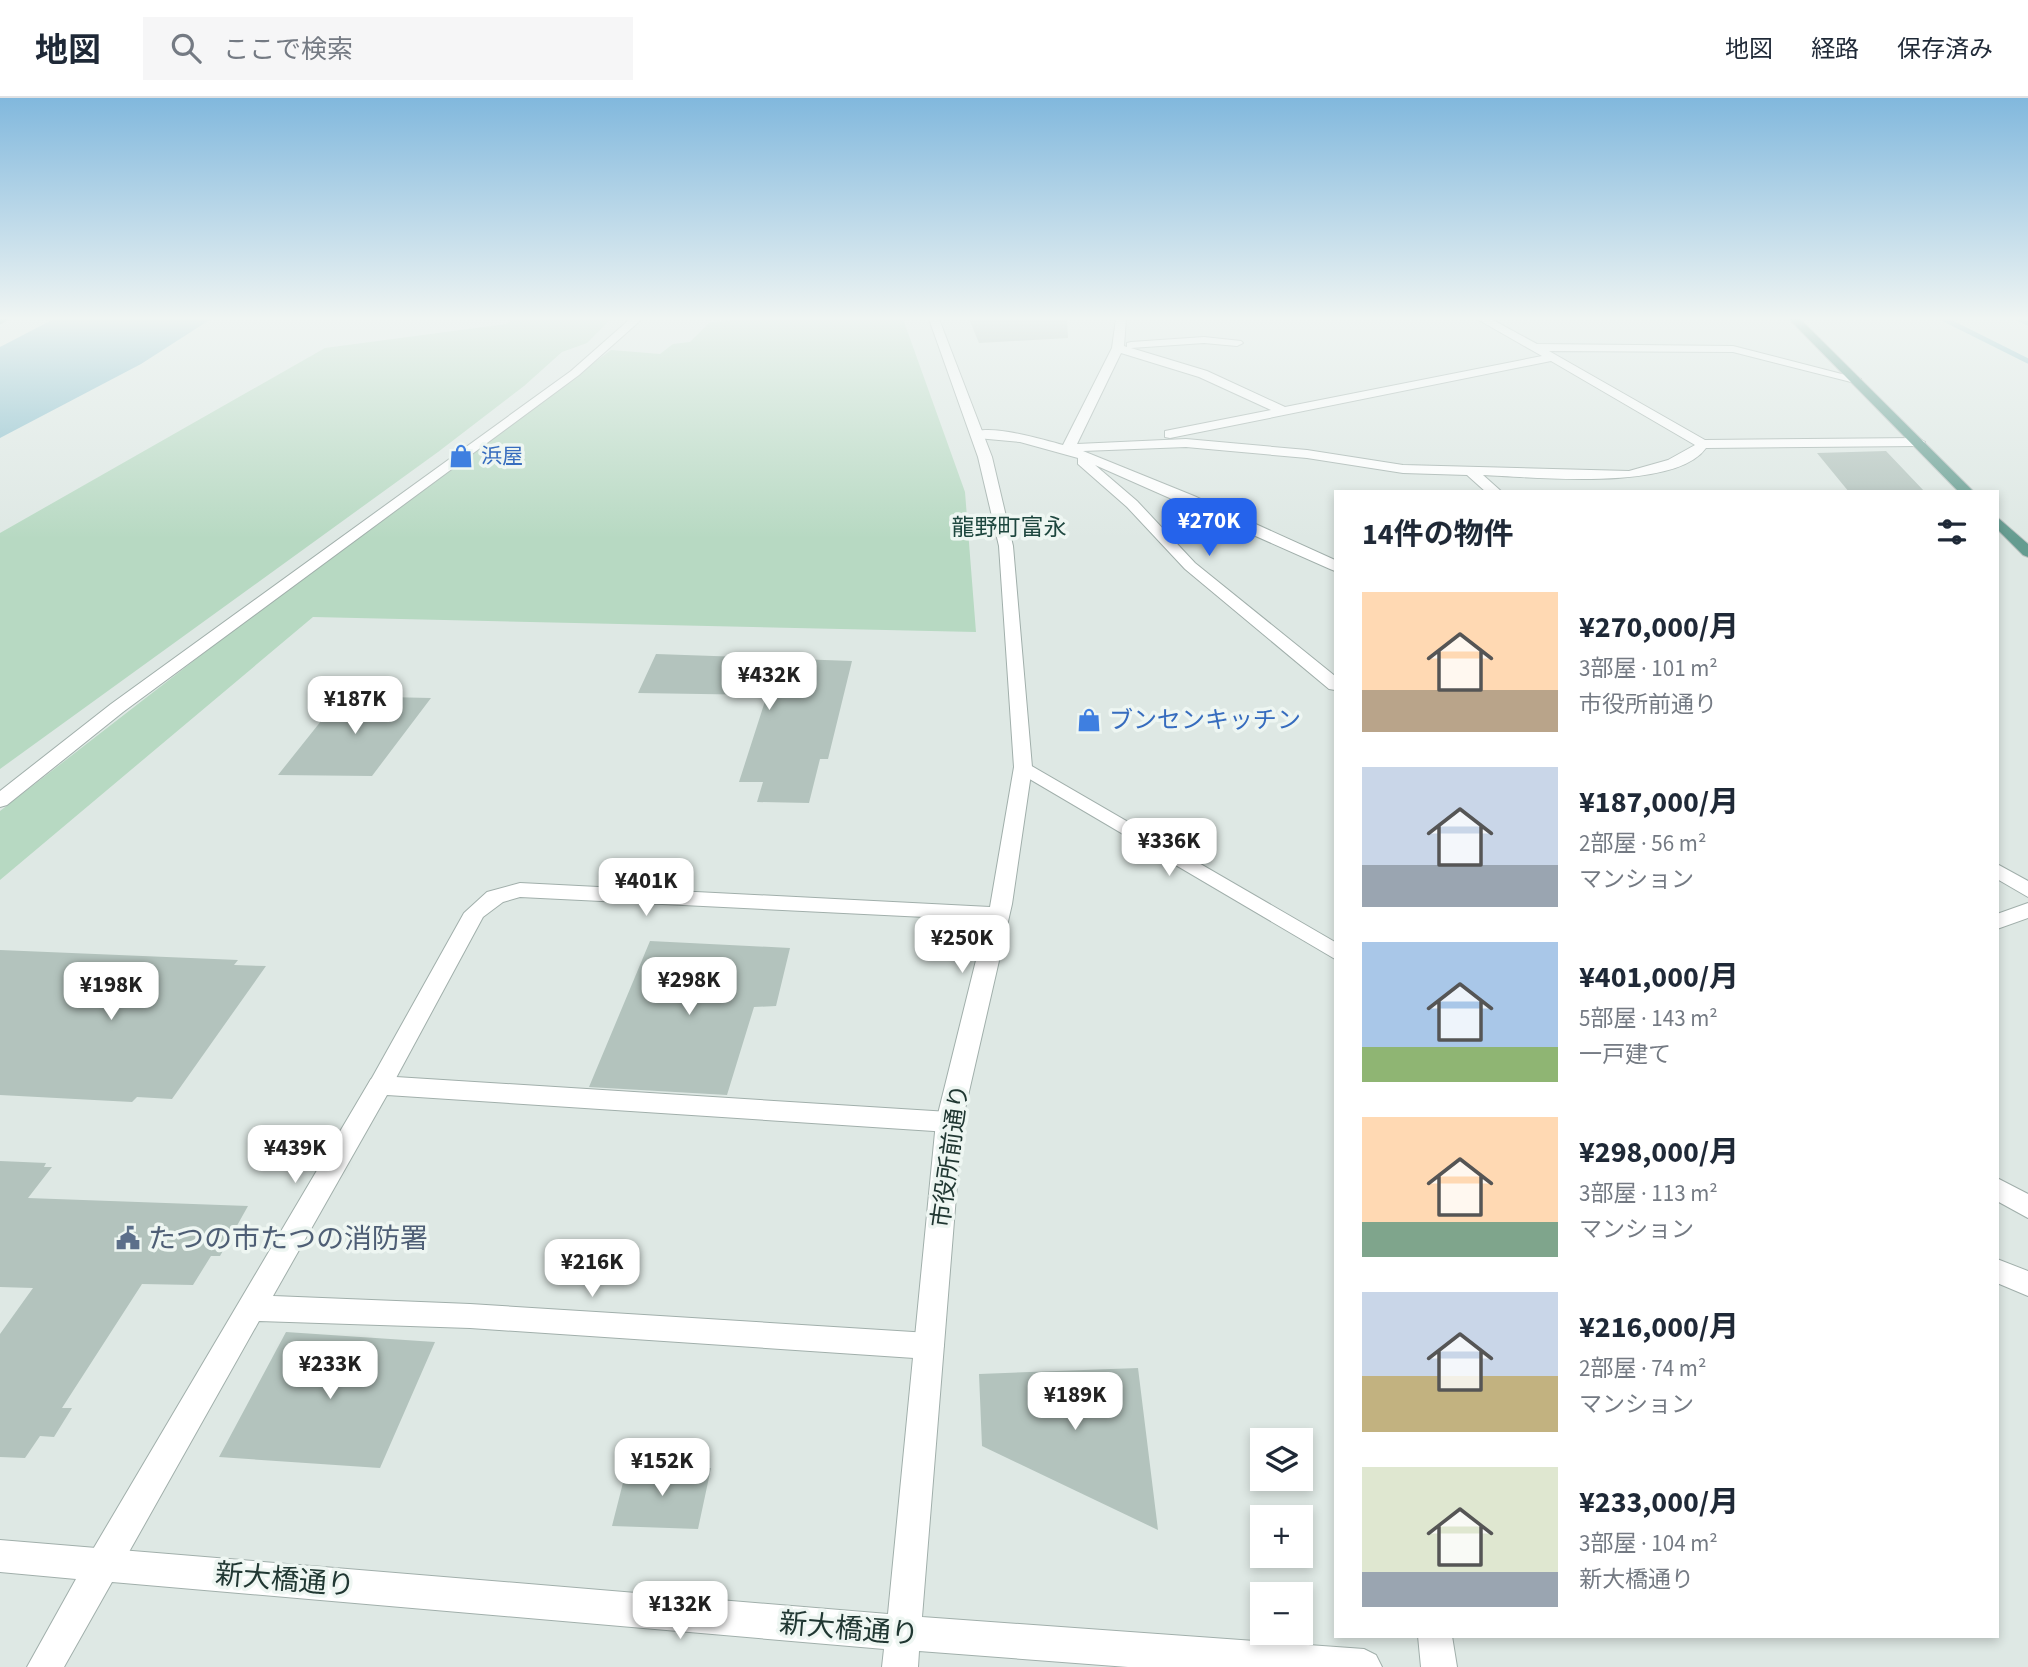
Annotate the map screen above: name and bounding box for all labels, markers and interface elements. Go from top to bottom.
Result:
search box [143,17,633,80]
text: 地図 [35,27,101,74]
icon: search [167,29,205,67]
text: ここで検索 [223,31,353,68]
text: 地図 [1725,32,1773,67]
text: 経路 [1811,32,1859,67]
text: 保存済み [1897,32,1993,67]
place label: 浜屋 [481,441,523,471]
shop icon: 浜屋 [447,442,475,470]
pin: ¥270K [1160,498,1258,558]
text: ¥270K [1178,504,1240,537]
district label: 龍野町富永 [952,511,1067,544]
text: 14件の物件 [1362,513,1514,556]
icon: filters [1933,513,1971,551]
text: ¥270,000/月 [1579,606,1739,649]
icon: home [1418,620,1502,704]
pin: ¥432K [720,652,818,712]
text: 3部屋 · 101 m² [1579,652,1718,685]
text: ¥432K [738,658,800,691]
pin: ¥187K [306,676,404,736]
text: ¥187K [324,682,386,715]
text: 市役所前通り [1579,688,1717,721]
place label: ブンセンキッチン [1109,703,1301,738]
shop icon: ブンセンキッチン [1075,706,1103,734]
text: ¥187,000/月 [1579,781,1739,824]
icon: home [1418,795,1502,879]
pin: ¥336K [1120,818,1218,878]
text: ¥336K [1138,824,1200,857]
text: 2部屋 · 56 m² [1579,827,1706,860]
pin: ¥401K [597,858,695,918]
text: マンション [1579,863,1694,896]
text: ¥401K [615,864,677,897]
pin: ¥250K [913,916,1011,975]
text: ¥250K [931,921,993,954]
text: ¥401,000/月 [1579,956,1739,999]
pin: ¥298K [640,958,738,1017]
pin: ¥198K [62,962,160,1022]
text: ¥298K [658,963,720,996]
text: ¥198K [80,968,142,1001]
icon: home [1418,970,1502,1054]
text: 5部屋 · 143 m² [1579,1002,1718,1035]
text: 一戸建て [1579,1038,1671,1071]
street label: 市役所前通り [923,1082,978,1230]
pin: ¥439K [246,1126,344,1185]
text: ¥439K [264,1131,326,1164]
text: ¥298,000/月 [1579,1131,1739,1174]
icon: home [1418,1145,1502,1229]
text: 3部屋 · 113 m² [1579,1177,1718,1210]
text: マンション [1579,1213,1694,1246]
place label: たつの市たつの消防署 [148,1219,428,1259]
public building icon: たつの市たつの消防署 [114,1224,142,1252]
pin: ¥216K [543,1240,641,1299]
text: ¥216K [561,1245,623,1278]
text: ¥216,000/月 [1579,1306,1739,1349]
icon: home [1418,1320,1502,1404]
pin: ¥233K [281,1342,379,1401]
text: ¥233K [299,1347,361,1380]
text: 2部屋 · 74 m² [1579,1352,1706,1385]
pin: ¥189K [1026,1372,1124,1432]
text: ¥189K [1044,1378,1106,1411]
text: マンション [1579,1388,1694,1421]
map controls [1250,1428,1313,1645]
button: layers [1250,1428,1313,1491]
pin: ¥152K [613,1438,711,1498]
text: ¥152K [631,1444,693,1477]
text: ¥233,000/月 [1579,1481,1739,1524]
icon: home [1418,1495,1502,1579]
button: + [1250,1505,1313,1568]
text: 3部屋 · 104 m² [1579,1527,1718,1560]
street label: 新大橋通り [213,1554,356,1606]
text: 新大橋通り [1579,1563,1694,1596]
pin: ¥132K [631,1582,729,1641]
button: − [1250,1582,1313,1645]
text: ¥132K [649,1587,711,1620]
street label: 新大橋通り [777,1603,920,1655]

